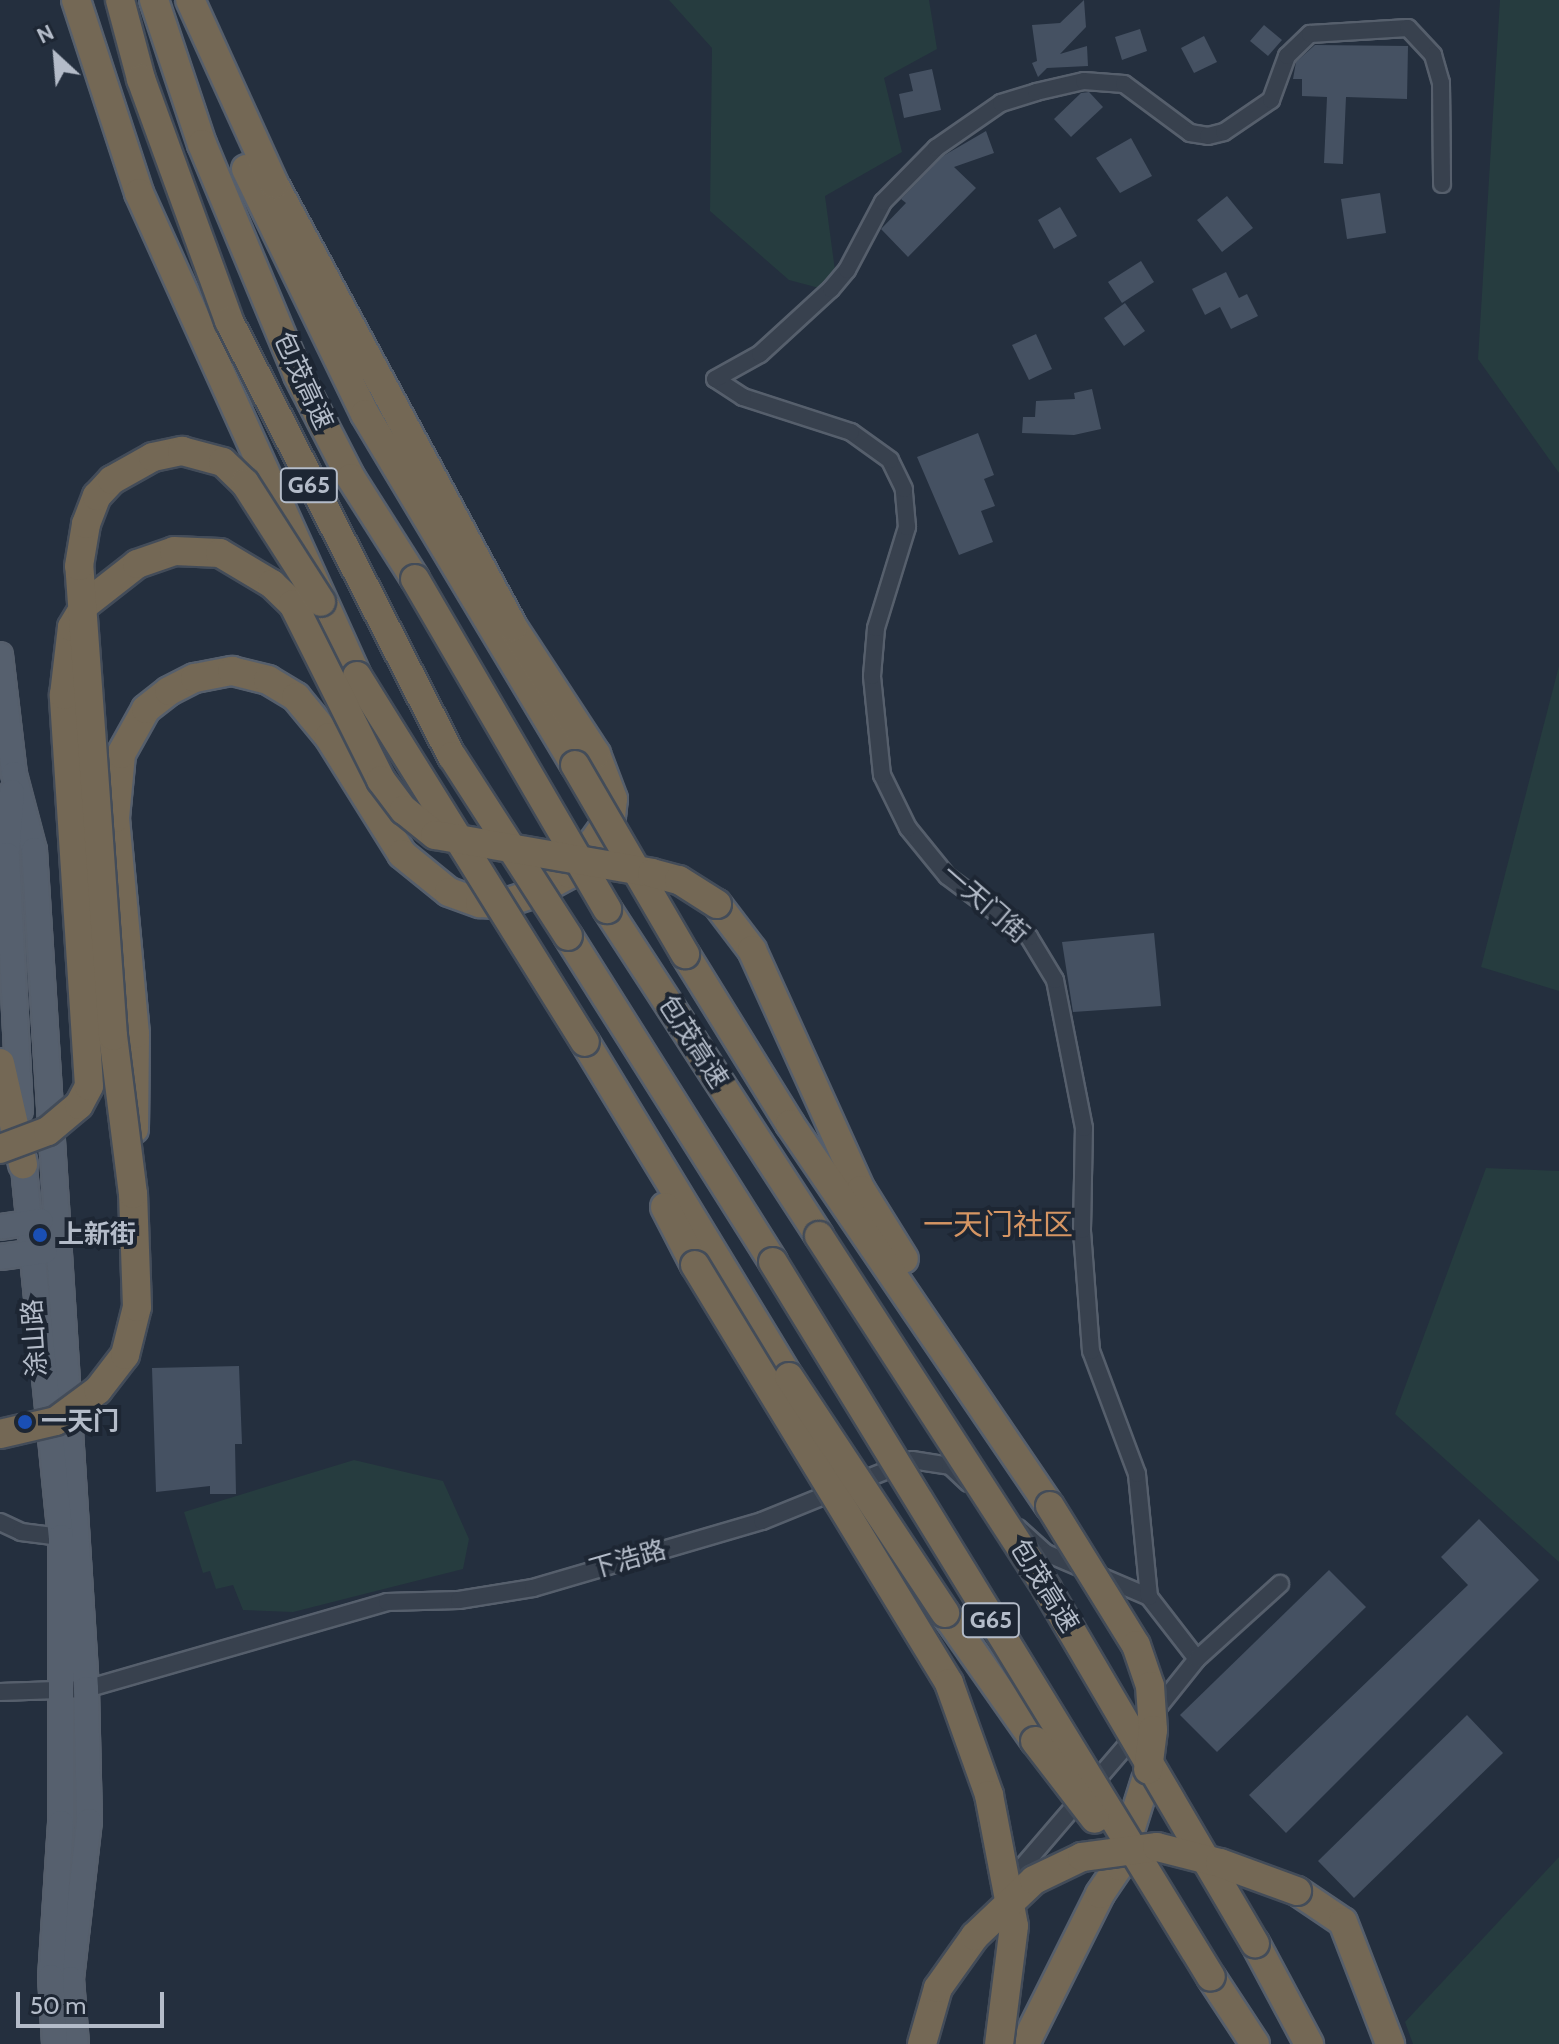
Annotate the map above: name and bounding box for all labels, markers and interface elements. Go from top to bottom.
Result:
north arrow [16,16,96,96]
text: N [32,18,58,50]
street label: 包茂高速 [267,327,339,435]
road number: G65 [279,465,339,505]
street label: 一天门街 [936,858,1034,950]
street label: 包茂高速 [652,990,734,1094]
district label: 一天门社区 [923,1207,1073,1243]
place label: 上新街 [58,1219,136,1251]
marker: 上新街 [29,1224,51,1246]
street label: 涂山路 [17,1298,53,1378]
place label: 一天门 [41,1406,119,1438]
marker: 一天门 [16,1413,34,1431]
street label: 下浩路 [586,1534,670,1586]
street label: 包茂高速 [1003,1534,1085,1638]
road number: G65 [961,1600,1021,1640]
scale bar [20,1976,168,2026]
text: 50 m [30,1991,86,2020]

